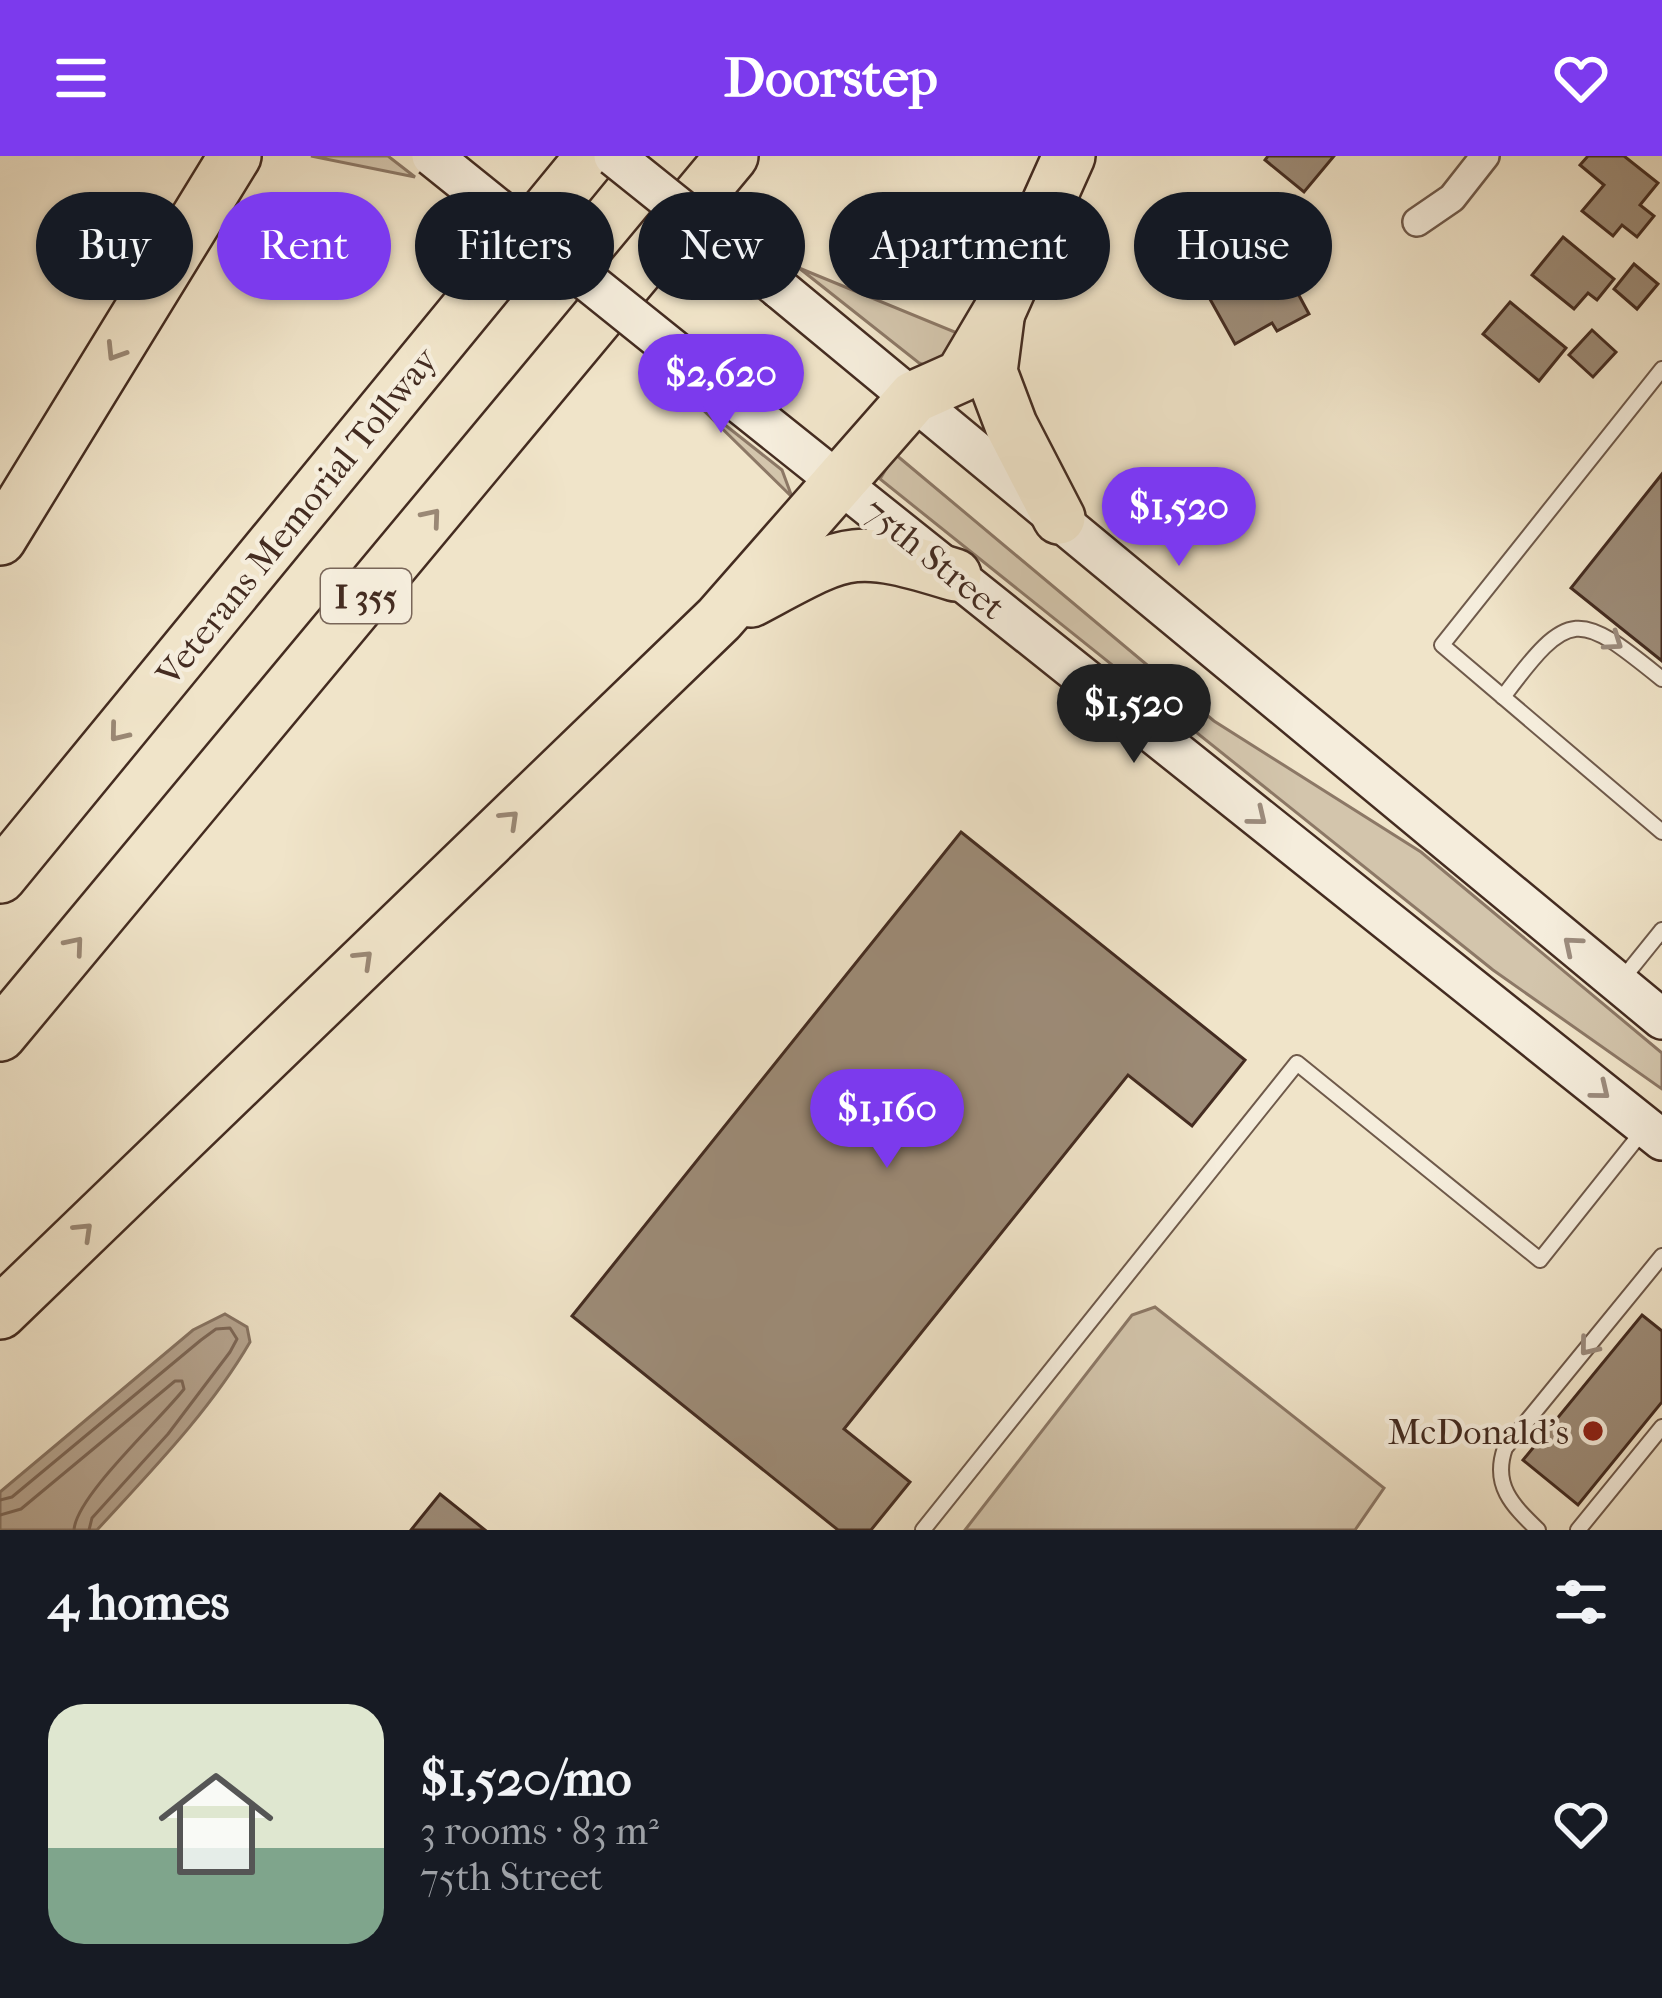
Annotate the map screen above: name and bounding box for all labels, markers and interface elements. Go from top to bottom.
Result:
icon: menu [48,45,114,111]
icon: heart [1548,45,1614,111]
text: Doorstep [724,47,938,110]
chip: Buy [36,192,193,300]
chip: Rent [217,192,391,300]
chip: Filters [415,192,614,300]
chip: New [638,192,805,300]
chip: Apartment [829,192,1110,300]
chip: House [1134,192,1332,300]
pin: $2,620 [623,334,819,436]
street label: Veterans Memorial Tollway [147,338,447,695]
one-way arrow [107,339,129,361]
text: $2,620 [665,350,777,396]
pin: $1,520 [1081,467,1277,569]
text: $1,520 [1129,483,1229,529]
street label: 75th Street [856,489,1013,628]
one-way arrow [417,508,439,530]
road number: I 355 [321,569,411,623]
one-way arrow [1601,628,1623,650]
pin: $1,520 [1036,664,1232,766]
text: $1,520 [1084,680,1184,726]
one-way arrow [111,719,132,741]
one-way arrow [1245,803,1267,824]
one-way arrow [496,811,518,833]
one-way arrow [60,937,82,959]
one-way arrow [1564,937,1586,959]
one-way arrow [350,952,371,974]
pin: $1,160 [789,1069,985,1171]
one-way arrow [1587,1077,1609,1099]
text: $1,160 [837,1085,937,1131]
one-way arrow [70,1223,92,1245]
one-way arrow [1581,1333,1602,1355]
place label: McDonald's [1388,1411,1569,1453]
marker: McDonald's [1580,1418,1606,1444]
icon: filters [1548,1569,1614,1635]
text: 4 homes [48,1572,229,1632]
text: $1,520/mo [420,1748,632,1808]
icon: home [144,1752,288,1896]
icon: heart [1548,1791,1614,1857]
text: 3 rooms · 83 m² [420,1808,659,1854]
text: 75th Street [420,1854,603,1900]

